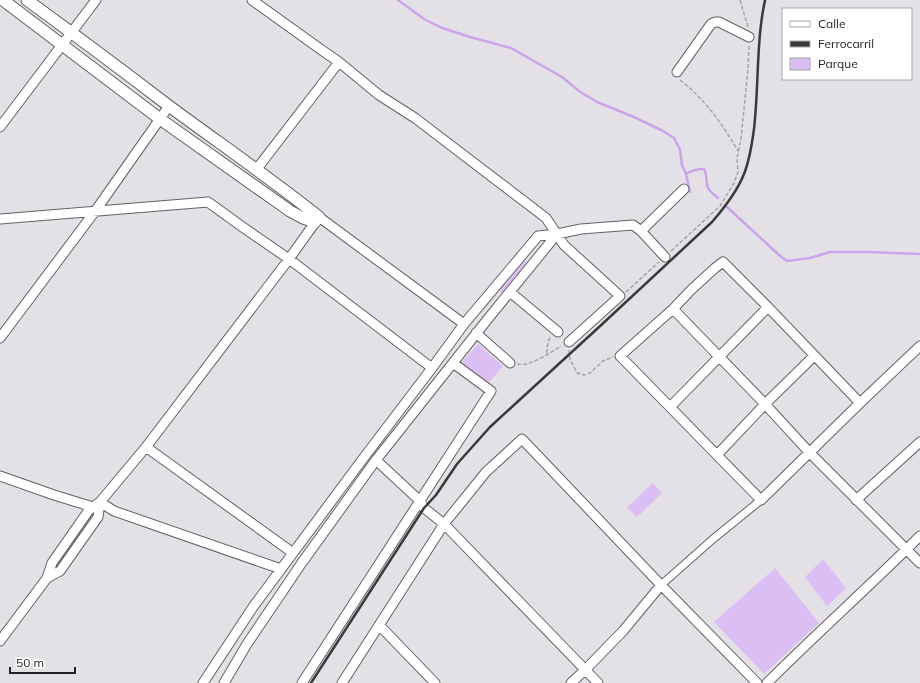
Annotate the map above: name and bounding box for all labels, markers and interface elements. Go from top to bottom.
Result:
legend [782,8,912,80]
text: Calle [818,16,845,31]
text: Ferrocarril [818,36,874,51]
text: Parque [818,56,858,71]
scale bar [10,649,75,675]
text: 50 m [16,655,44,670]

